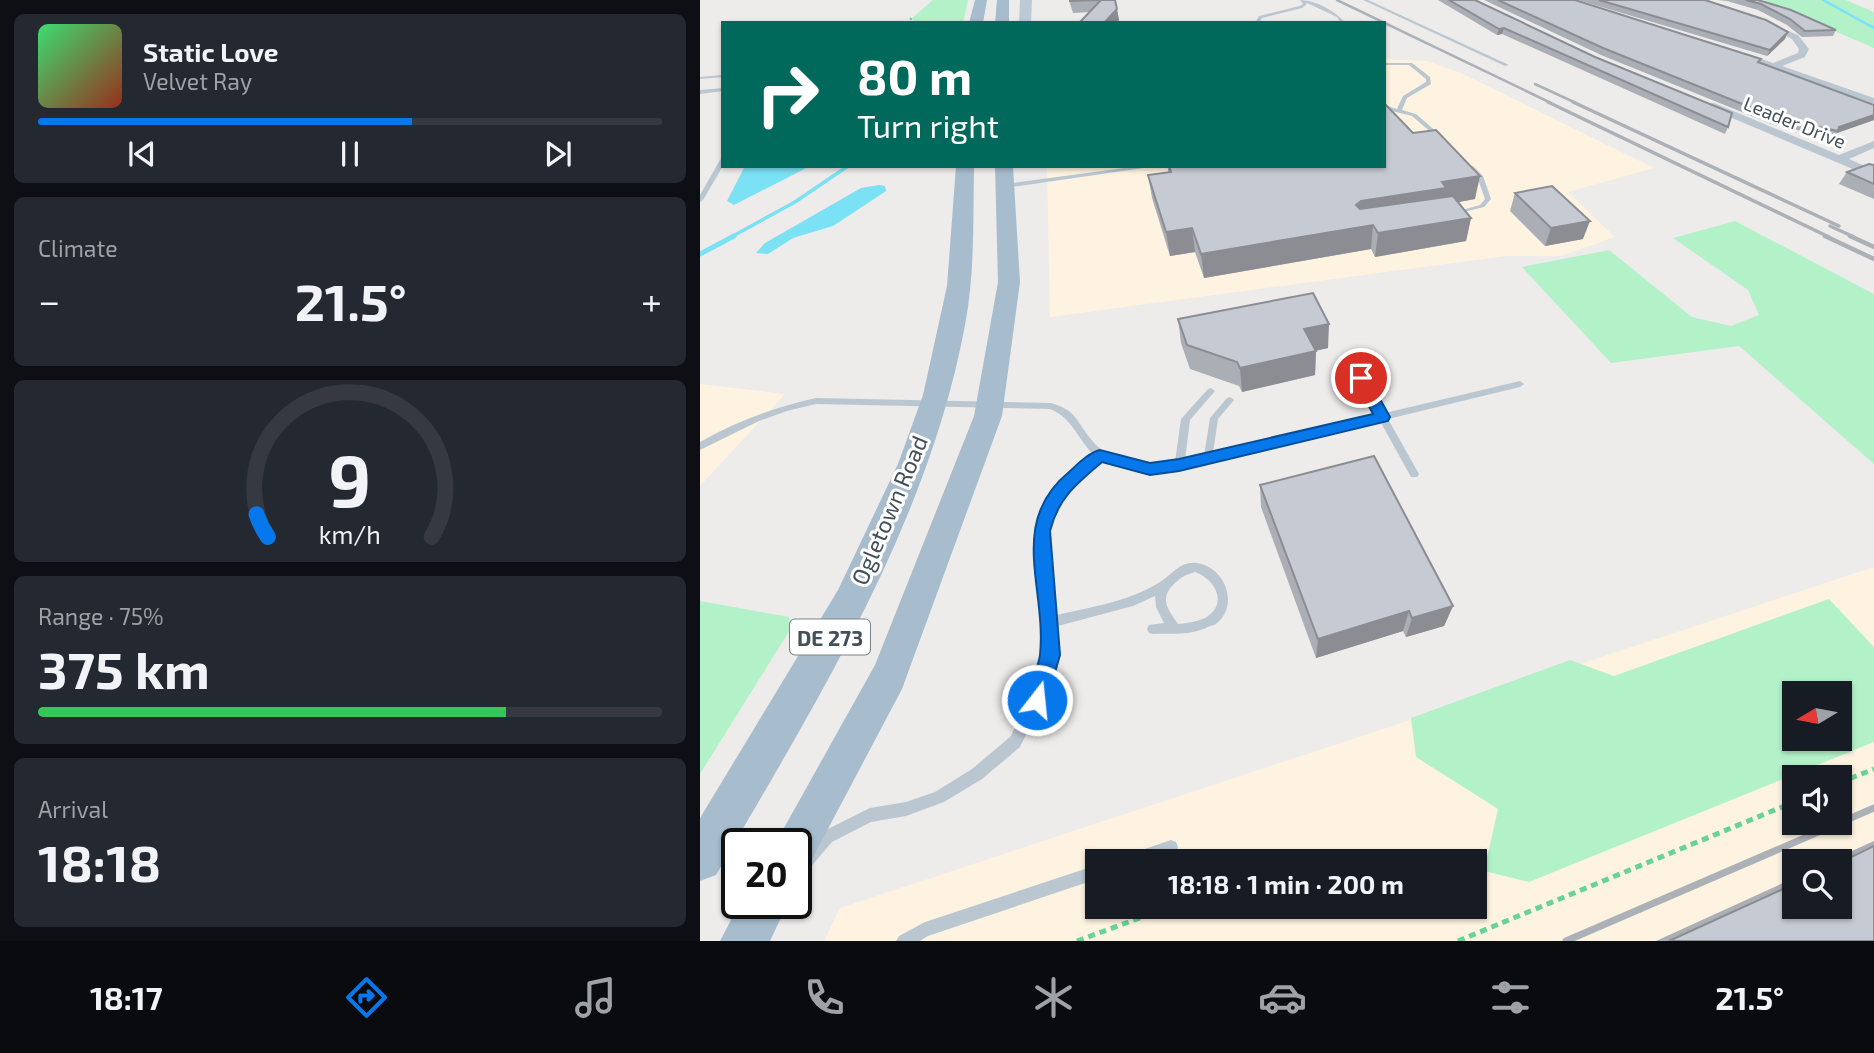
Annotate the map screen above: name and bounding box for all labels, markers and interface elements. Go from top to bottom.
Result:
text: Static Love [143,36,279,67]
text: 80 m [857,46,972,105]
icon: right [742,49,833,140]
text: Velvet Ray [143,67,252,95]
street label: Leader Drive [1741,91,1849,153]
text: Turn right [857,106,999,144]
icon: previous [123,135,161,173]
icon: pause [331,135,369,173]
icon: next [539,135,577,173]
text: Climate [38,234,118,262]
text: 21.5° [295,269,407,331]
text: − [38,277,60,323]
text: + [641,277,662,323]
pin [1331,348,1391,408]
icon: arrive [1342,359,1380,397]
street label: Ogletown Road [845,431,933,589]
text: 9 [329,434,371,522]
text: km/h [319,518,381,548]
text: Range · 75% [38,602,164,630]
road number: DE 273 [790,620,870,654]
text: 375 km [38,637,210,699]
position arrow [1000,663,1074,737]
north arrow [1782,681,1852,751]
map controls [1782,681,1852,919]
button: sound [1782,765,1852,835]
text: Arrival [38,795,108,823]
speed limit sign: 20 [721,828,812,919]
text: 18:18 [38,830,161,892]
button: search [1782,849,1852,919]
text: 18:18 · 1 min · 200 m [1168,868,1404,899]
icon: directions [342,973,391,1022]
icon: music [571,973,620,1022]
icon: phone [800,973,849,1022]
icon: climate [1029,973,1078,1022]
icon: car [1258,973,1307,1022]
icon: filters [1486,973,1535,1022]
text: 18:17 [90,978,163,1016]
text: 21.5° [1715,978,1784,1016]

